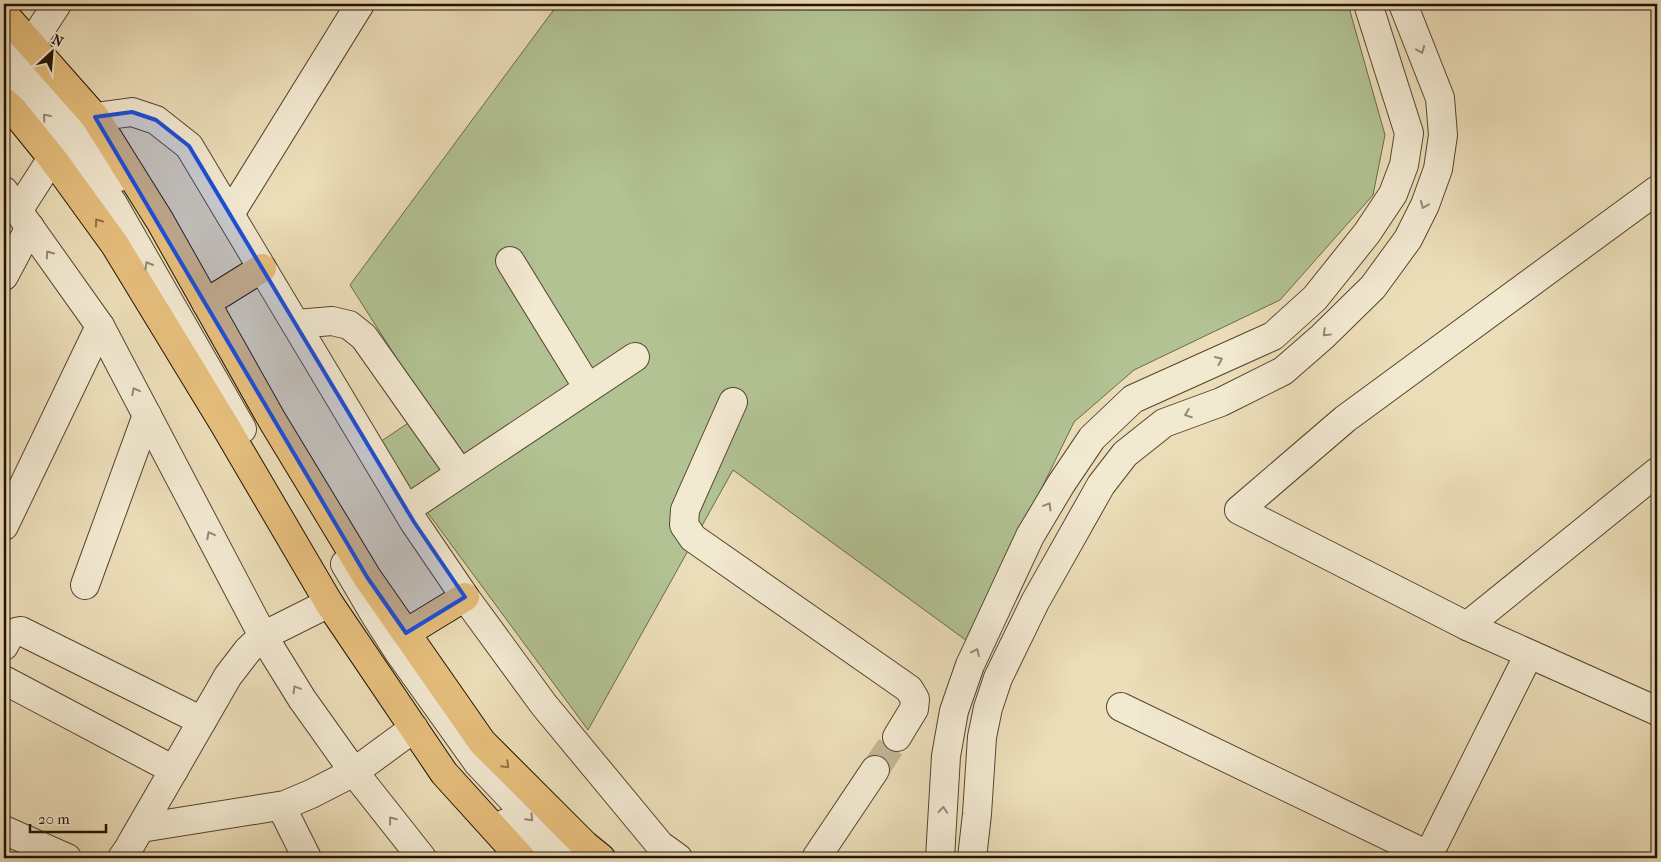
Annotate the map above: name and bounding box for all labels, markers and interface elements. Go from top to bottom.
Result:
north arrow [28,28,78,78]
text: N [49,31,66,51]
one-way arrow [1415,45,1425,54]
one-way arrow [43,113,52,122]
one-way arrow [1420,200,1431,209]
one-way arrow [95,218,104,228]
one-way arrow [46,250,55,259]
one-way arrow [144,261,154,270]
one-way arrow [1323,327,1332,336]
one-way arrow [1214,355,1223,366]
one-way arrow [131,387,141,396]
one-way arrow [1184,408,1192,418]
one-way arrow [1041,503,1051,512]
one-way arrow [206,531,216,540]
one-way arrow [970,648,981,657]
one-way arrow [292,686,302,695]
one-way arrow [500,760,509,769]
scale bar [30,802,106,834]
one-way arrow [937,805,948,813]
text: 20 m [38,810,70,828]
one-way arrow [524,812,533,821]
one-way arrow [390,817,398,826]

